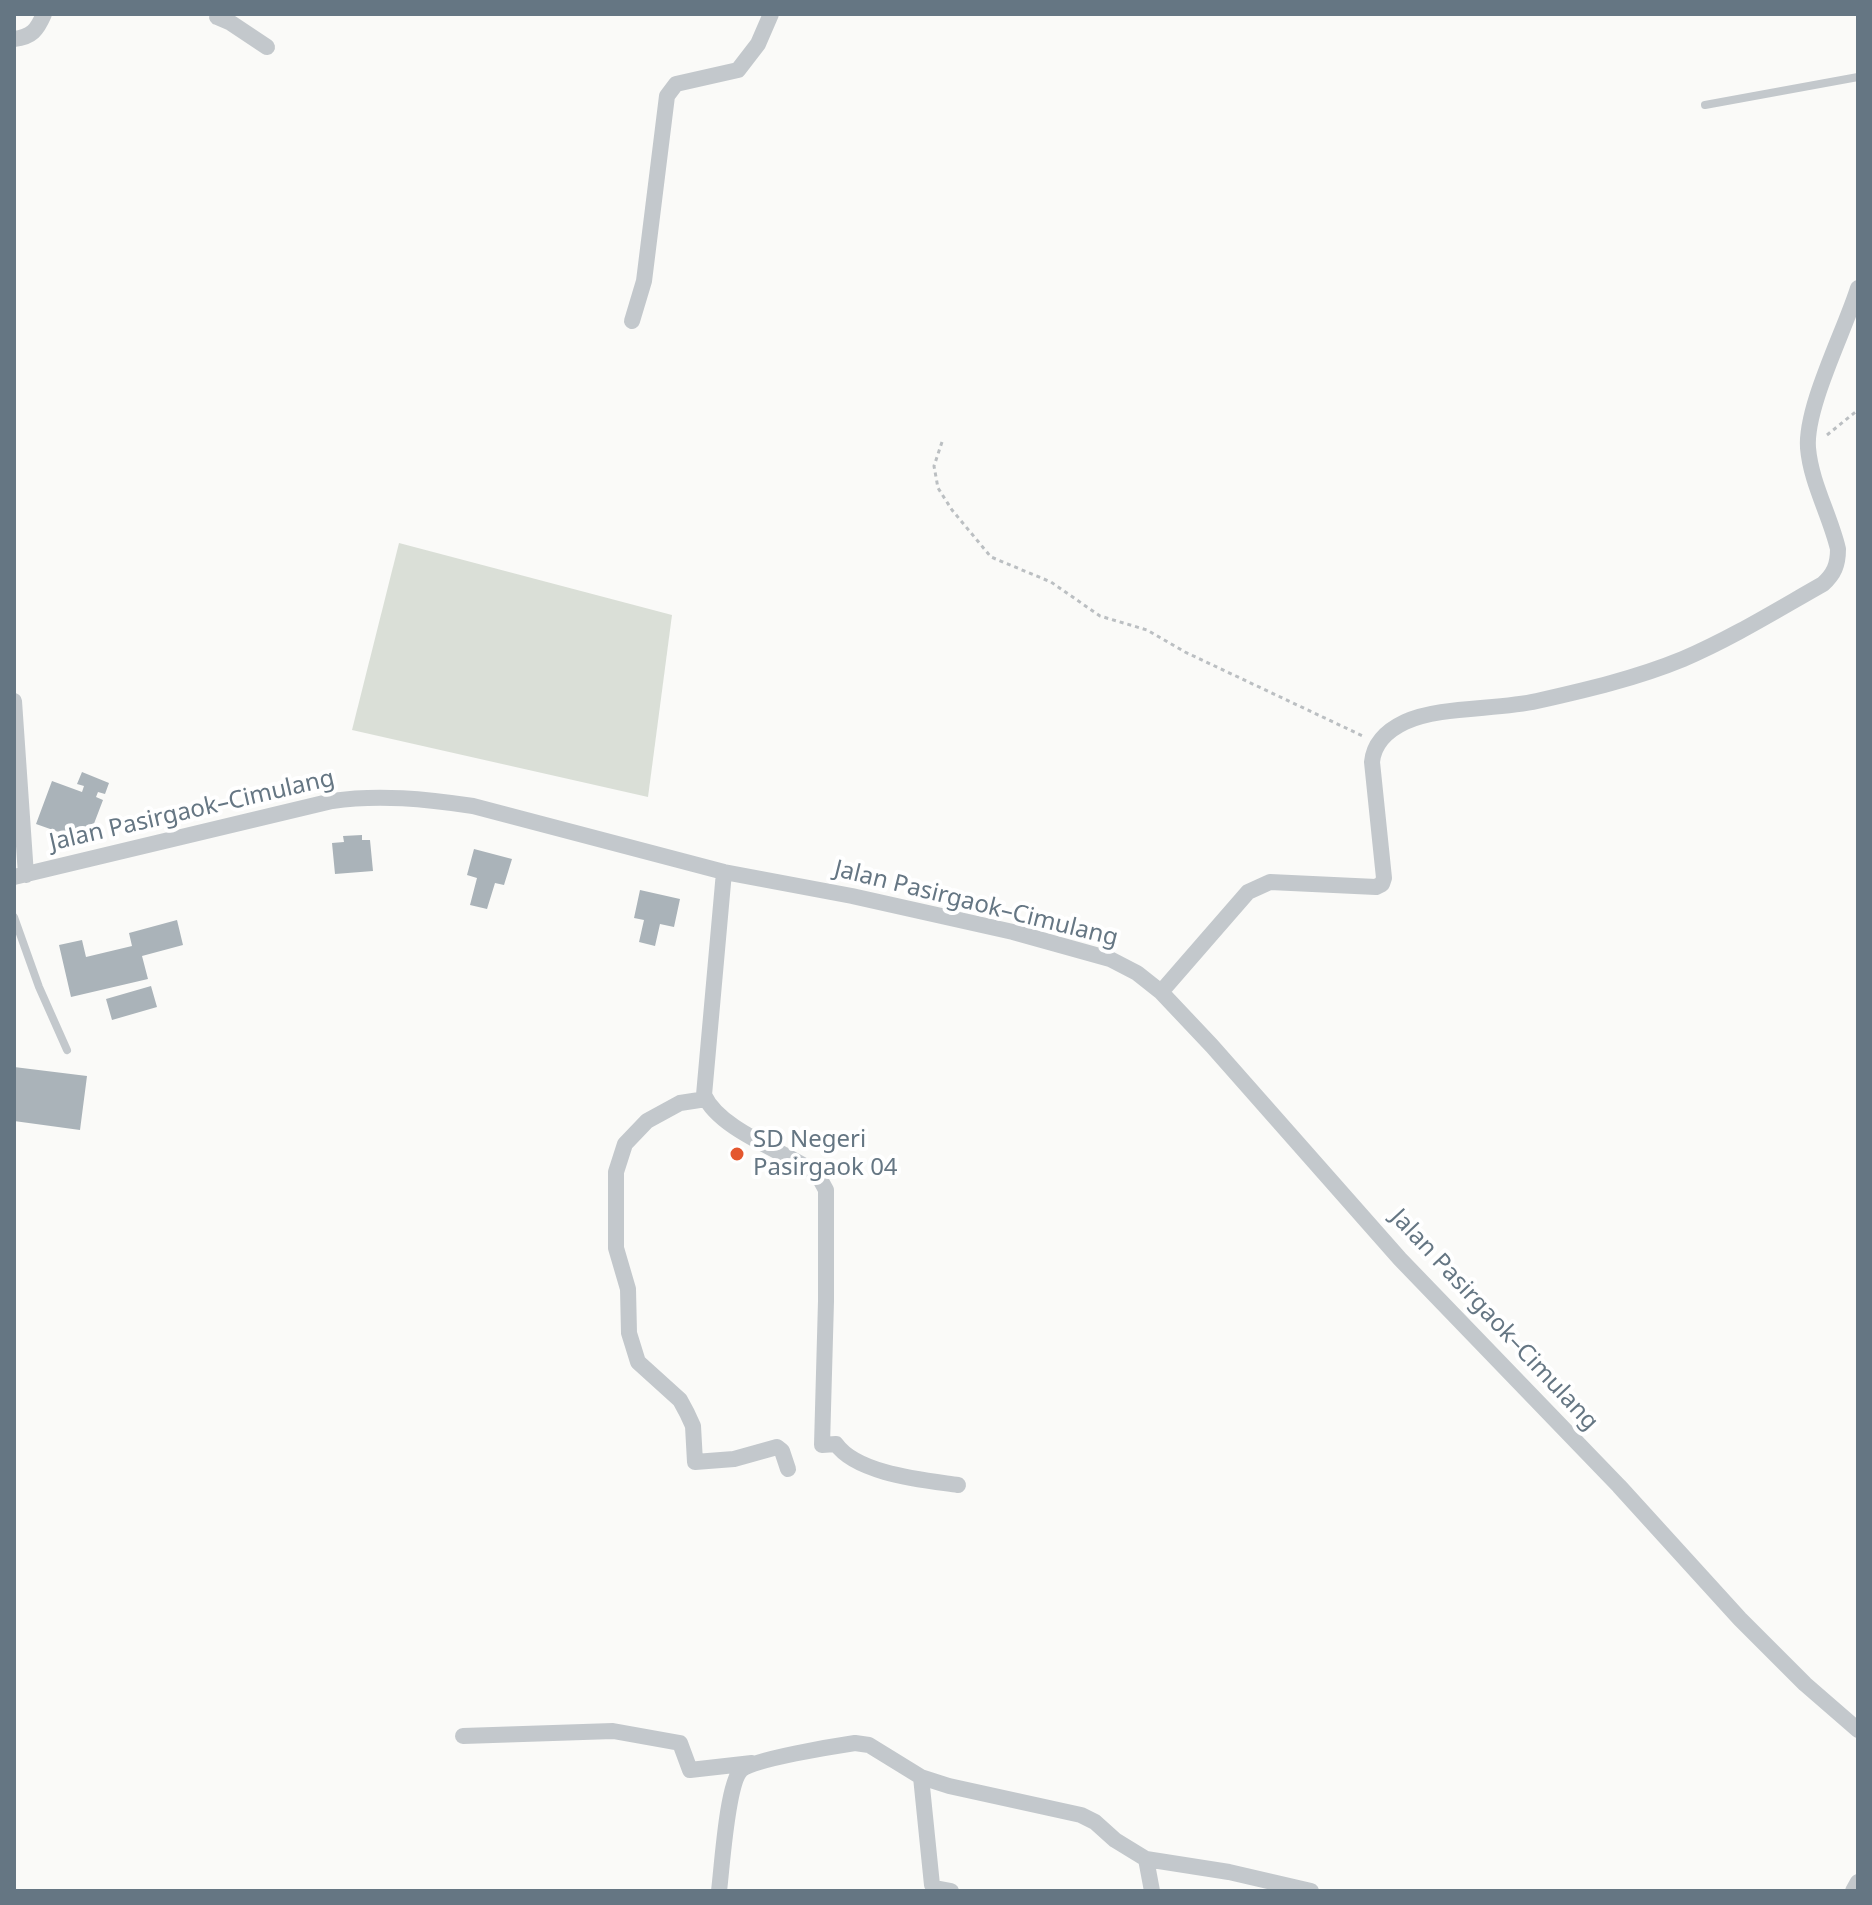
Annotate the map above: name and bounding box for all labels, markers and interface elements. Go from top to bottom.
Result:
street label: Jalan Pasirgaok–Cimulang [47,764,337,858]
street label: Jalan Pasirgaok–Cimulang [831,855,1121,953]
place label: SD Negeri Pasirgaok 04 [753,1126,898,1182]
marker: SD Negeri Pasirgaok 04 [728,1145,746,1163]
street label: Jalan Pasirgaok–Cimulang [1384,1204,1604,1436]

